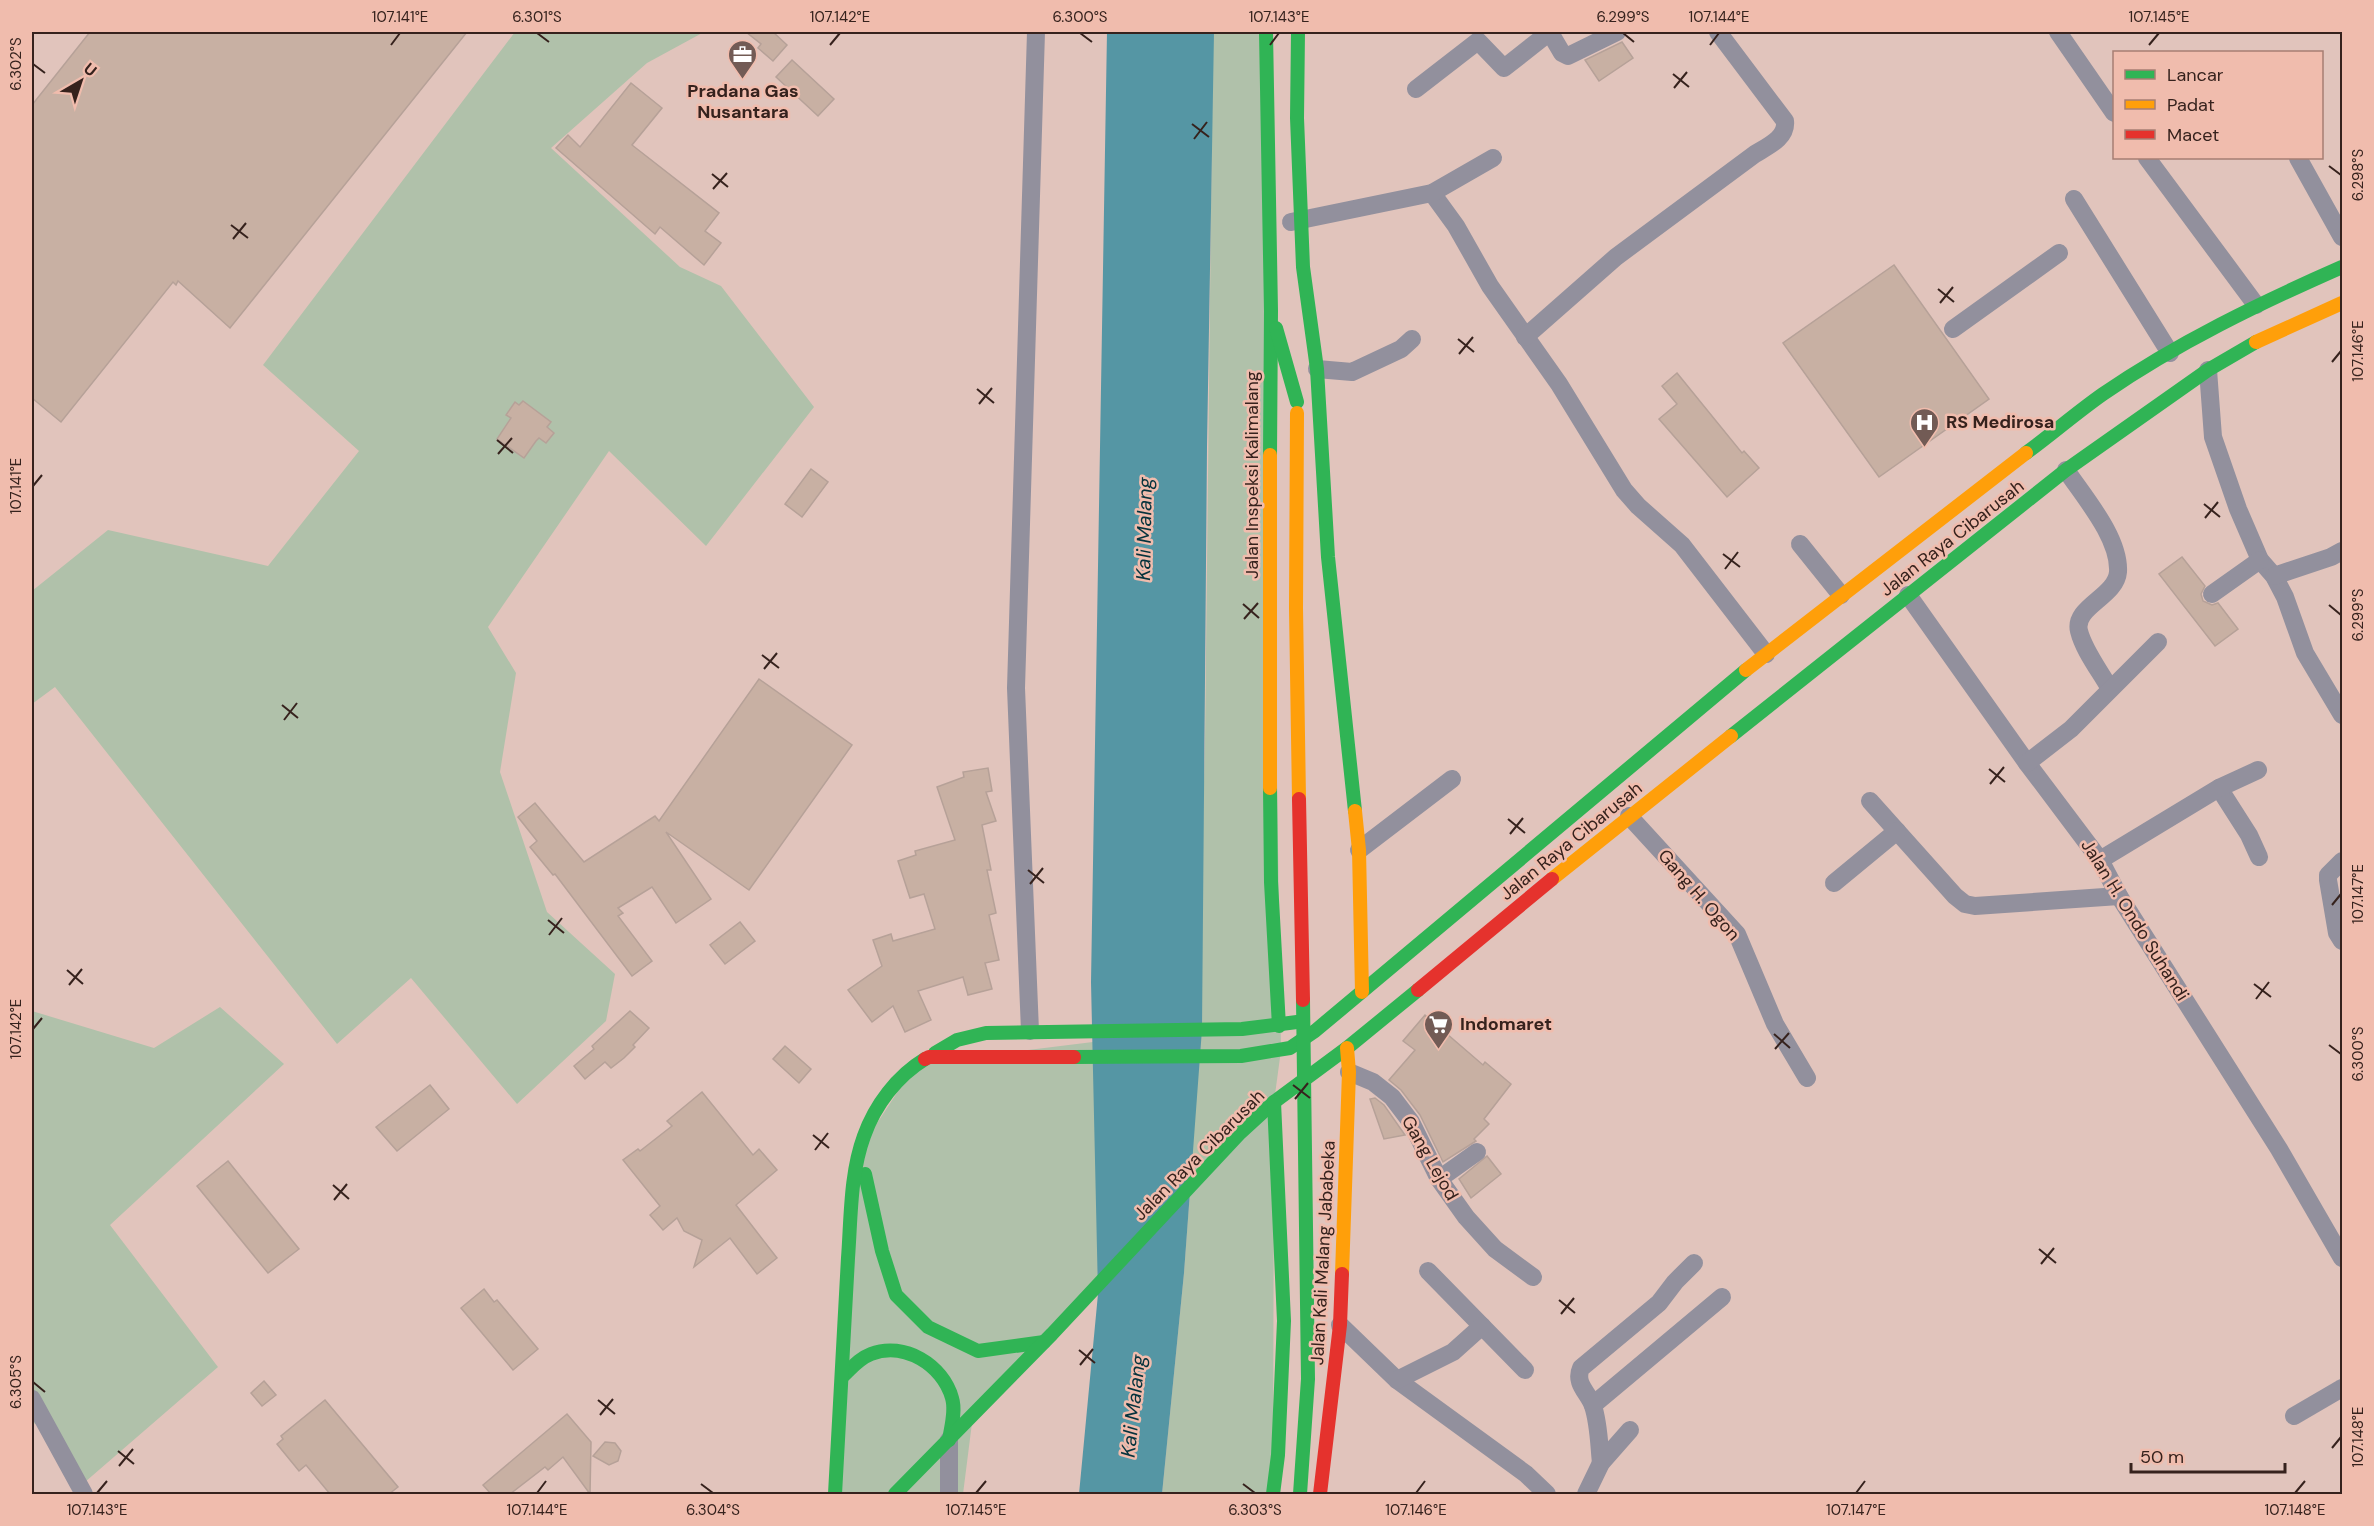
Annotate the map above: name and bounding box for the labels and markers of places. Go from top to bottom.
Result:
office icon: Pradana Gas Nusantara [727,38,759,80]
place label: Pradana Gas Nusantara [687,79,799,124]
hospital icon: RS Medirosa [1909,406,1941,448]
place label: RS Medirosa [1946,410,2054,434]
supermarket icon: Indomaret [1423,1008,1455,1050]
place label: Indomaret [1460,1012,1552,1036]

